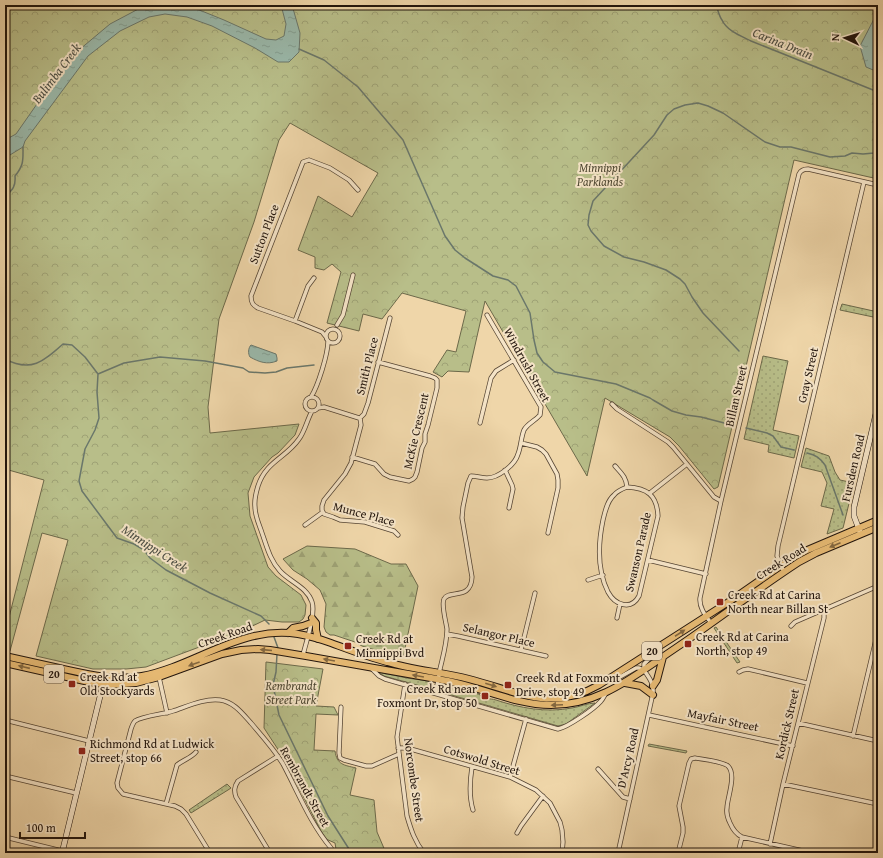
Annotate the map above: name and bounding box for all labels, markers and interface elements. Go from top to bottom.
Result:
north arrow [825,18,865,58]
water label: Carina Drain [750,23,816,64]
text: N [827,32,843,42]
water label: Bulimba Creek [27,39,86,108]
park label: Minnippi Parklands [576,159,624,190]
street label: Sutton Place [244,201,283,266]
street label: Windrush Street [500,324,555,406]
street label: Smith Place [351,335,382,397]
street label: Gray Street [793,345,822,404]
street label: Billan Street [720,363,751,428]
street label: McKie Crescent [399,390,433,471]
street label: Fursden Road [837,432,869,503]
street label: Munce Place [331,497,397,530]
street label: Swanson Parade [620,510,655,594]
water label: Minnippi Creek [118,520,192,577]
street label: Creek Road [752,539,810,584]
one-way arrow [830,542,841,548]
place label: Creek Rd at Carina North near Billan St [728,586,829,617]
marker: Creek Rd at Carina North near Billan St [715,597,725,607]
street label: Creek Road [195,617,255,652]
street label: Selangor Place [461,618,537,651]
place label: Creek Rd at Carina North, stop 49 [696,628,789,659]
one-way arrow [674,629,685,637]
place label: Creek Rd at Minnippi Bvd [356,630,425,661]
marker: Creek Rd at Carina North, stop 49 [683,639,693,649]
marker: Creek Rd at Minnippi Bvd [343,641,353,651]
road number: 20 [642,642,662,660]
one-way arrow [260,646,272,653]
one-way arrow [323,657,335,663]
one-way arrow [187,662,199,668]
one-way arrow [18,664,30,670]
road number: 20 [44,665,64,683]
place label: Creek Rd at Old Stockyards [80,668,155,699]
place label: Creek Rd at Foxmont Drive, stop 49 [516,669,621,700]
one-way arrow [412,673,424,679]
park label: Rembrandt Street Park [264,677,317,708]
marker: Creek Rd at Old Stockyards [67,679,77,689]
place label: Creek Rd near Foxmont Dr, stop 50 [377,680,477,711]
marker: Creek Rd at Foxmont Drive, stop 49 [503,680,513,690]
one-way arrow [485,682,497,688]
street label: Kordick Street [770,686,803,761]
marker: Creek Rd near Foxmont Dr, stop 50 [480,691,490,701]
one-way arrow [551,701,563,708]
street label: Mayfair Street [686,704,761,736]
street label: D'Arcy Road [612,725,643,790]
place label: Richmond Rd at Ludwick Street, stop 66 [90,735,215,766]
street label: Norcombe Street [400,737,429,824]
street label: Cotswold Street [442,740,523,779]
street label: Rembrandt Street [276,744,335,831]
marker: Richmond Rd at Ludwick Street, stop 66 [77,746,87,756]
scale bar [20,814,85,840]
text: 100 m [26,819,56,836]

